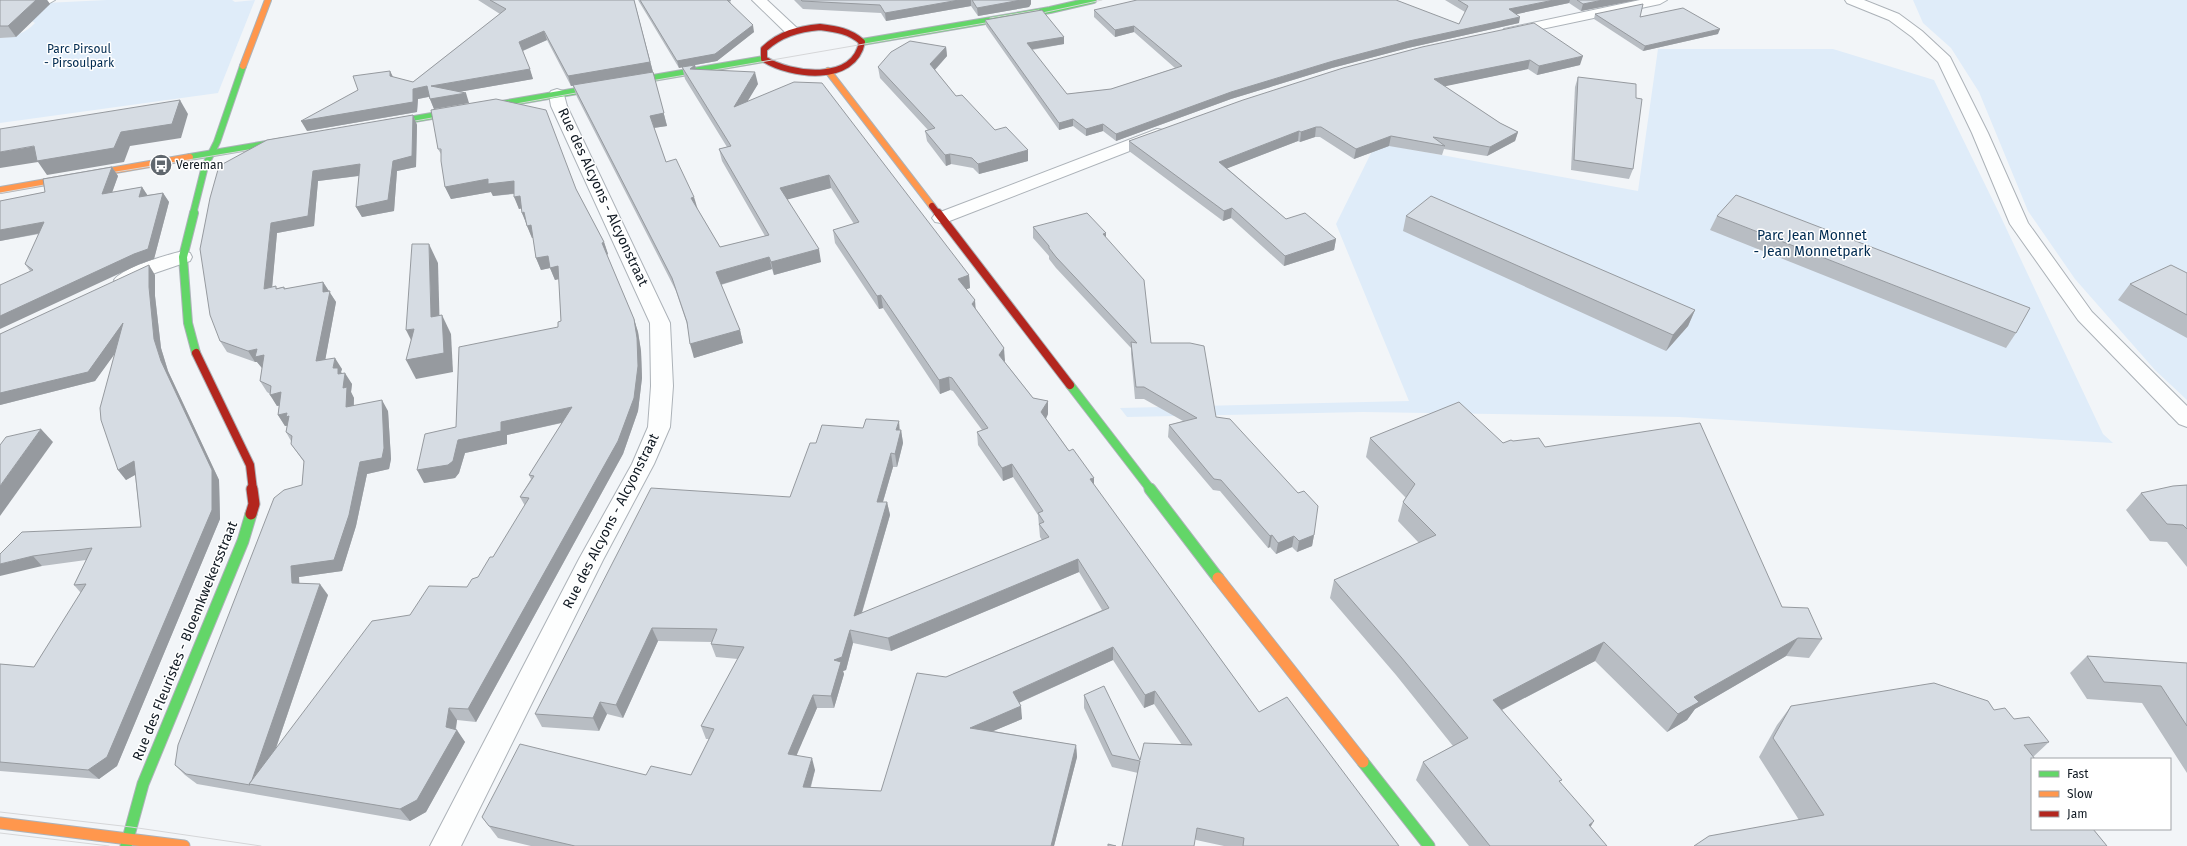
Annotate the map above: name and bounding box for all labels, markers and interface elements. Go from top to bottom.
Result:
park label: Parc Pirsoul - Pirsoulpark [44,42,115,70]
street label: Rue des Alcyons - Alcyonstraat [554,105,652,290]
bus stop icon: Vereman [148,152,174,178]
place label: Vereman [176,158,224,172]
park label: Parc Jean Monnet - Jean Monnetpark [1753,227,1871,260]
street label: Rue des Alcyons - Alcyonstraat [559,430,663,611]
street label: Rue des Fleuristes - Bloemkwekersstraat [129,518,241,763]
legend [2031,758,2171,830]
text: Fast [2067,767,2089,781]
text: Slow [2067,787,2093,801]
text: Jam [2067,807,2087,821]

